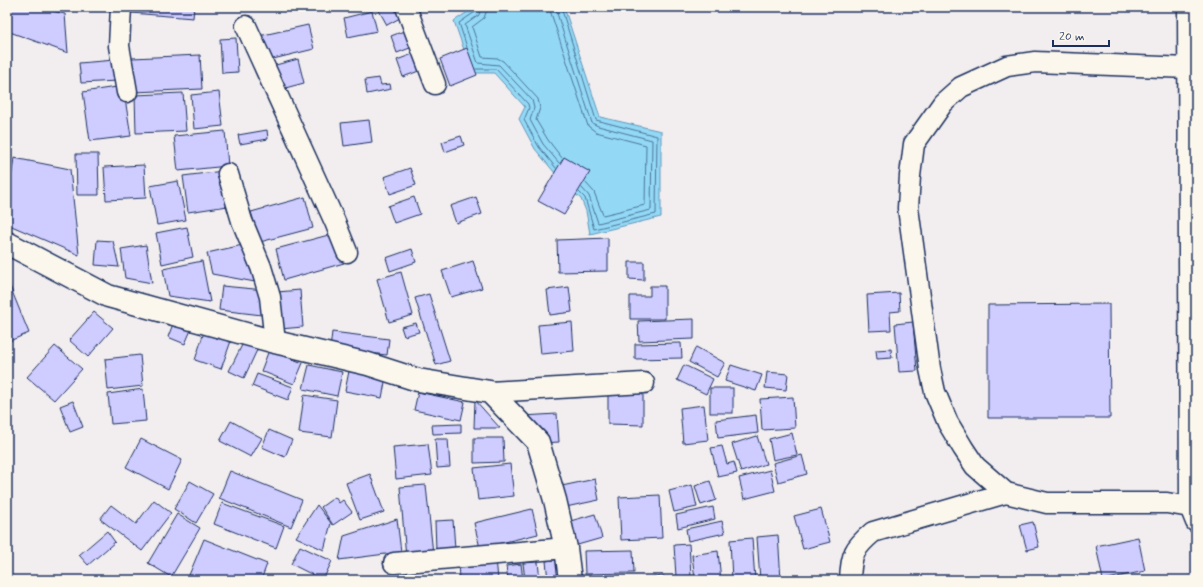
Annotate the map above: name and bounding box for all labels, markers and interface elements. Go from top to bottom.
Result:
scale bar [1053,22,1109,48]
text: 20 m [1059,29,1085,45]

